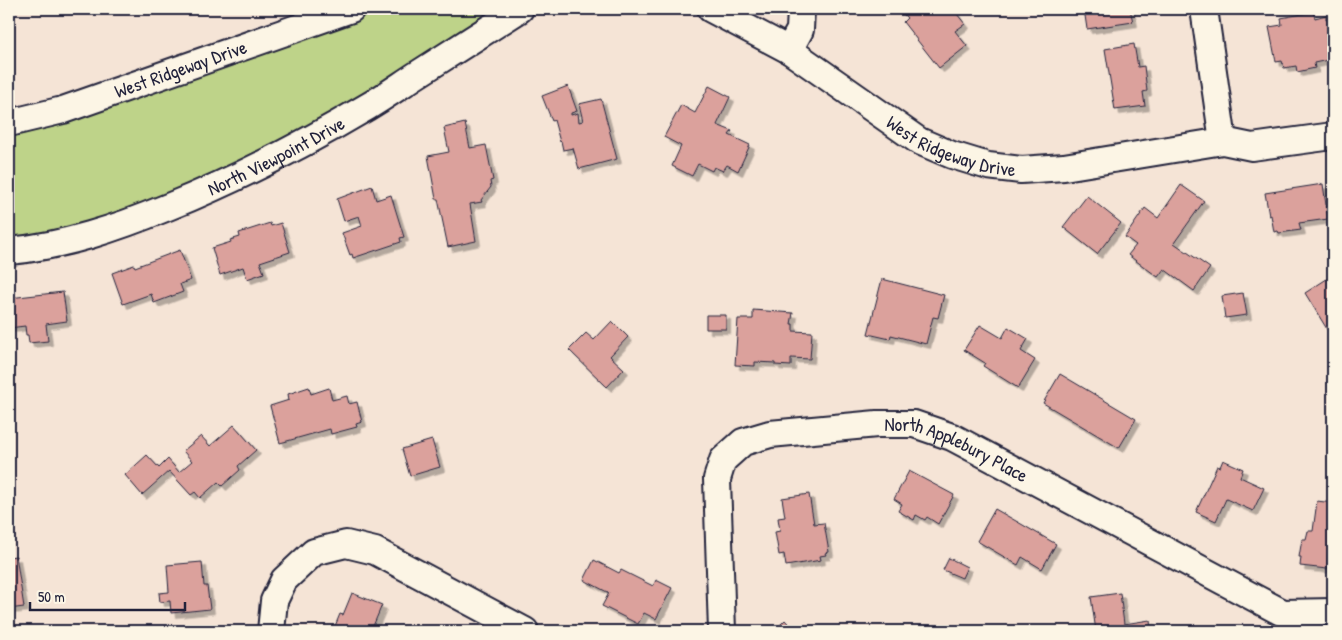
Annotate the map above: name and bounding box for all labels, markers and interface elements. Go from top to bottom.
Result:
street label: West Ridgeway Drive [111,34,250,104]
street label: West Ridgeway Drive [881,109,1018,182]
street label: North Viewpoint Drive [203,110,350,202]
street label: North Applebury Place [884,411,1033,488]
scale bar [30,580,185,612]
text: 50 m [38,586,65,607]

